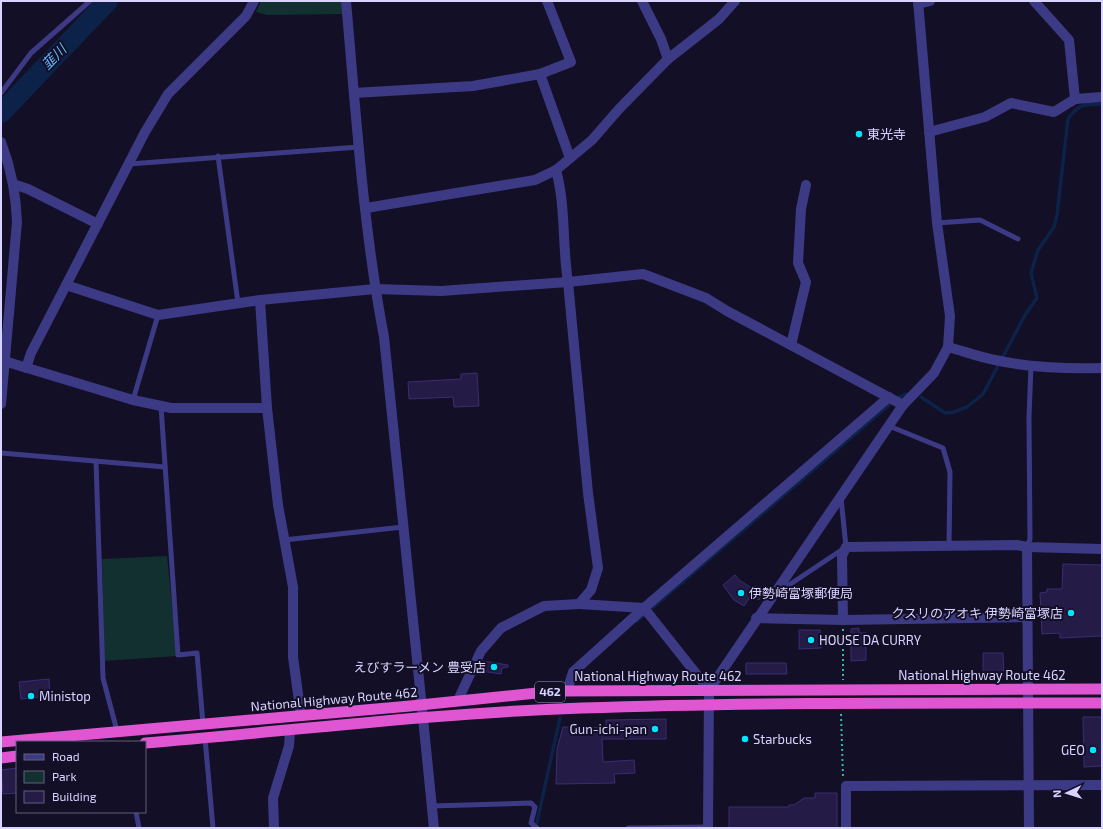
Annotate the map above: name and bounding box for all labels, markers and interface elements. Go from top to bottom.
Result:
water label: 韮川 [38,39,71,73]
place label: 東光寺 [867,126,906,142]
marker: 東光寺 [854,129,864,139]
place label: 伊勢崎富塚郵便局 [749,585,853,601]
marker: 伊勢崎富塚郵便局 [736,588,746,598]
place label: クスリのアオキ 伊勢崎富塚店 [891,605,1063,621]
marker: クスリのアオキ 伊勢崎富塚店 [1066,608,1076,618]
place label: HOUSE DA CURRY [819,632,922,648]
marker: HOUSE DA CURRY [806,635,816,645]
place label: えびすラーメン 豊受店 [354,659,486,675]
marker: えびすラーメン 豊受店 [489,662,499,672]
street label: National Highway Route 462 [898,667,1066,683]
street label: National Highway Route 462 [574,668,742,684]
road number: 462 [535,682,565,702]
street label: National Highway Route 462 [250,684,418,714]
place label: Ministop [39,688,91,704]
marker: Ministop [26,691,36,701]
place label: Gun-ichi-pan [570,721,647,737]
marker: Gun-ichi-pan [650,724,660,734]
place label: Starbucks [753,731,812,747]
marker: Starbucks [740,734,750,744]
legend [16,741,146,813]
place label: GEO [1061,742,1085,758]
marker: GEO [1088,745,1098,755]
text: Road [52,749,80,763]
text: Park [52,769,77,783]
north arrow [1047,773,1087,813]
text: Building [52,789,97,803]
text: N [1050,789,1063,798]

